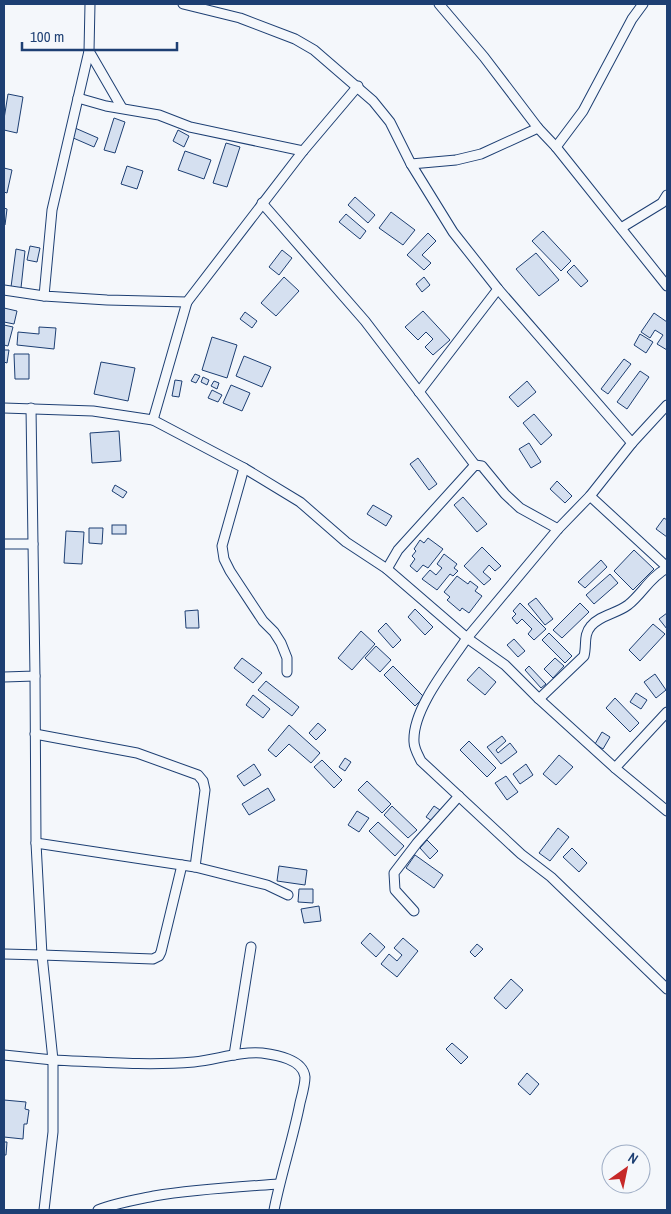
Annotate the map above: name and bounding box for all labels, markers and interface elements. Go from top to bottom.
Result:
scale bar [22,20,178,52]
text: 100 m [30,26,64,47]
north arrow [601,1144,651,1194]
text: N [625,1148,641,1168]

